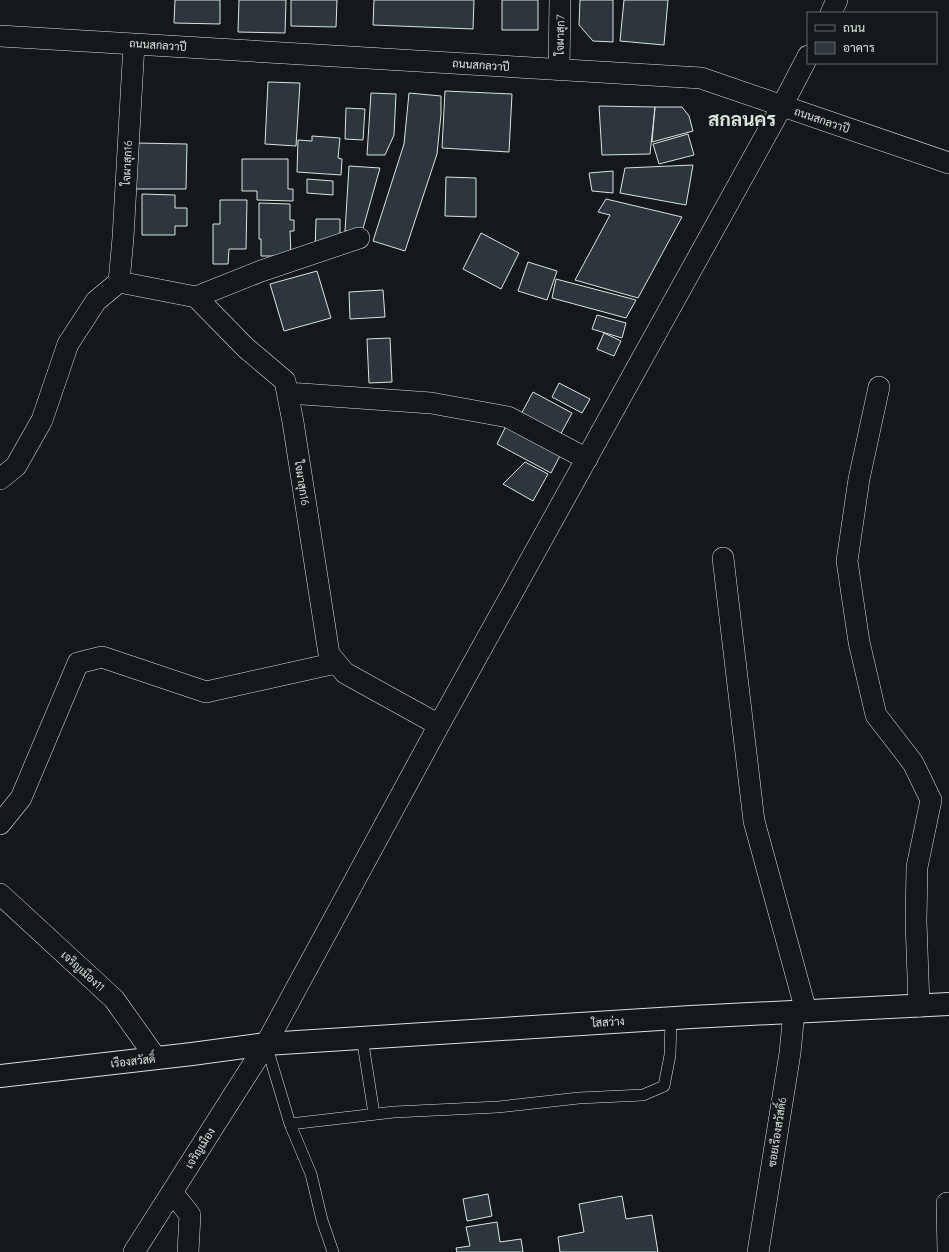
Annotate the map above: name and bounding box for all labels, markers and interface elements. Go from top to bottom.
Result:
legend [807,12,937,64]
street label: ใจผาสุก7 [552,14,569,57]
text: ถนน [843,20,866,35]
street label: ถนนสกลวาปี [129,36,187,54]
text: อาคาร [843,40,875,55]
street label: ถนนสกลวาปี [452,56,510,74]
street label: ถนนสกลวาปี [792,104,852,136]
district label: สกลนคร [708,107,776,131]
street label: ใจผาสุก16 [118,140,137,187]
street label: ใจผาสุก16 [289,458,313,507]
street label: เจริญเมือง11 [58,948,108,994]
street label: ใสสว่าง [590,1013,625,1030]
street label: เรืองสวัสดิ์ [109,1047,156,1070]
street label: ซอยเรืองสวัสดิ์6 [760,1095,789,1168]
street label: เจริญเมือง [182,1125,218,1171]

